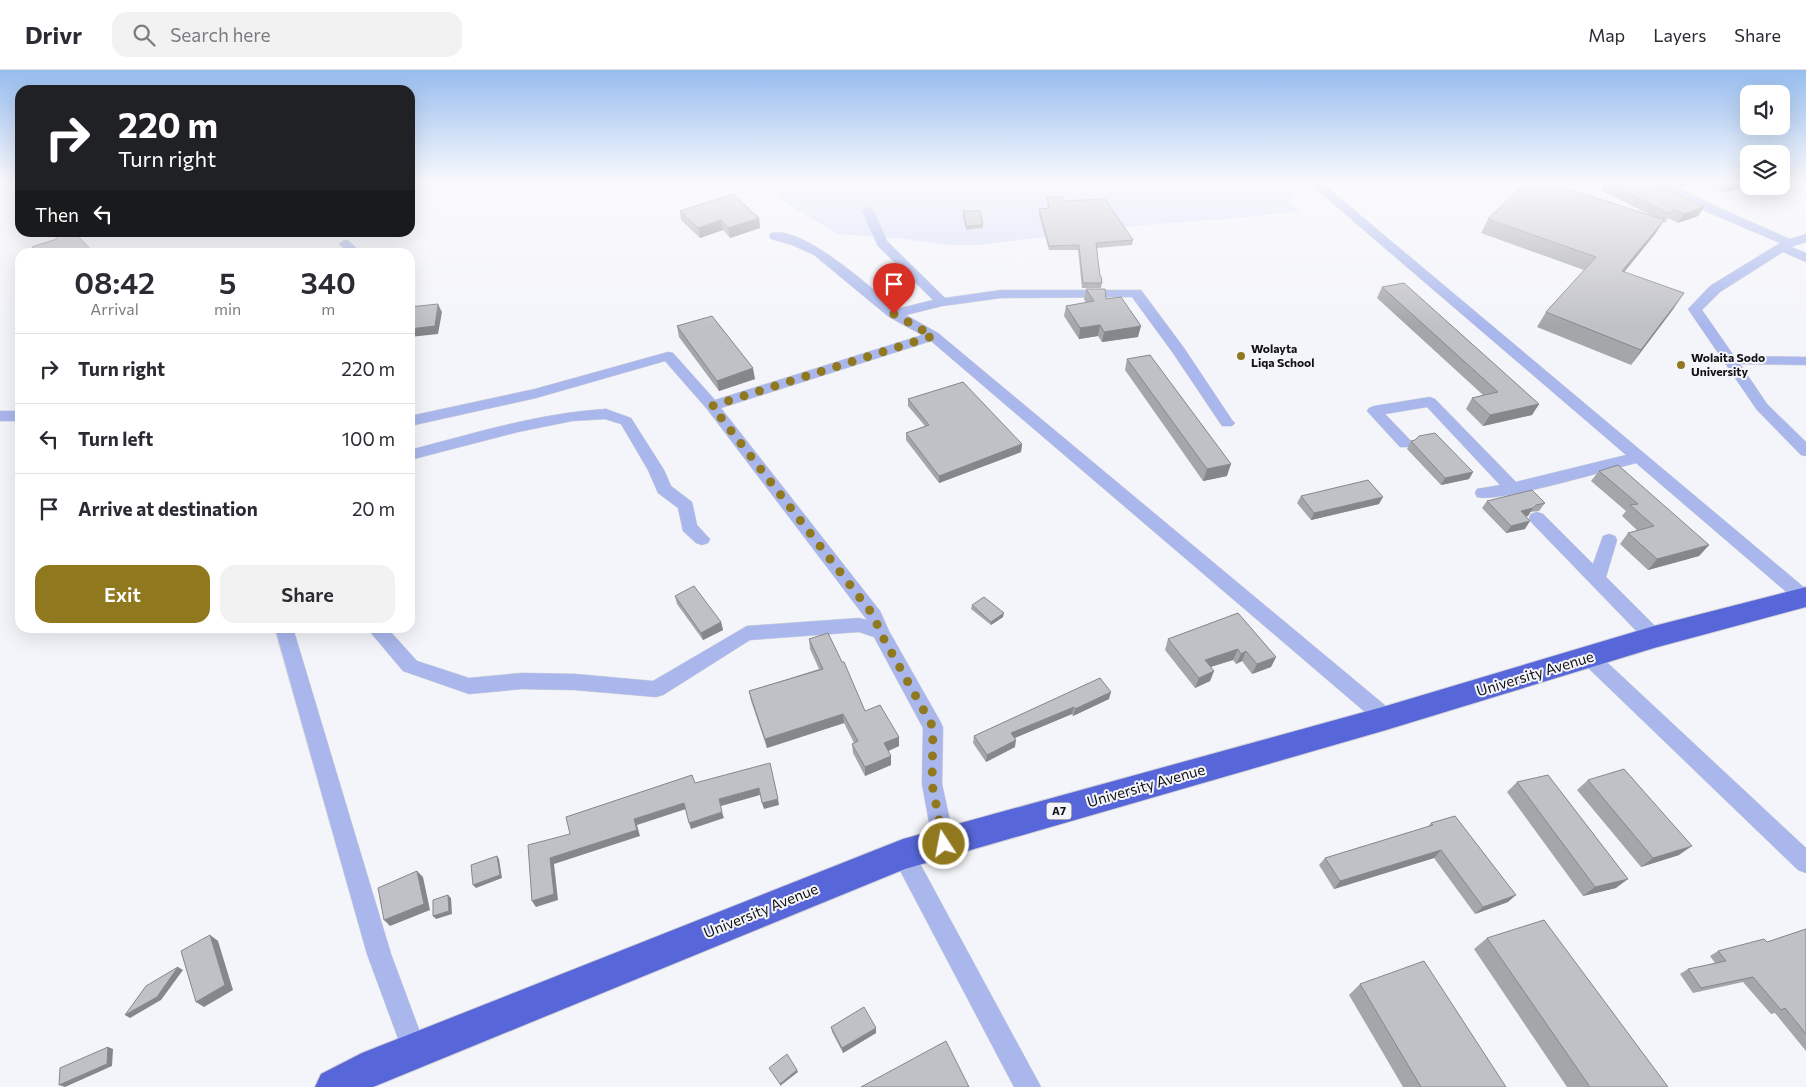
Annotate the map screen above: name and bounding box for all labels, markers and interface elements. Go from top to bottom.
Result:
search box [112,12,462,57]
text: Drivr [25,20,82,49]
icon: search [130,21,158,49]
text: Search here [170,23,271,46]
text: Map [1588,24,1625,46]
text: Layers [1653,24,1706,46]
text: Share [1734,24,1781,46]
map controls [1740,85,1790,195]
button: sound [1740,85,1790,135]
text: 220 m [118,102,218,145]
icon: right [35,105,100,170]
text: Turn right [118,145,216,172]
button: layers [1740,145,1790,195]
icon: left [89,200,117,228]
text: Then [35,203,79,226]
text: 08:42 [74,263,155,300]
text: 5 [219,263,236,300]
text: 340 [300,263,356,300]
pin [873,263,915,314]
icon: arrive [880,270,908,298]
text: Arrival [90,299,139,318]
text: min [214,299,241,318]
text: m [321,299,335,318]
place label: Wolayta Liqa School [1251,341,1315,369]
marker: Wolayta Liqa School [1235,350,1247,362]
place label: Wolaita Sodo University [1691,350,1765,378]
icon: right [35,355,63,383]
text: Turn right [78,357,165,380]
text: 220 m [341,357,395,380]
marker: Wolaita Sodo University [1675,359,1687,371]
icon: left [35,425,63,453]
text: Turn left [78,427,153,450]
text: 100 m [342,427,395,450]
icon: arrive [35,495,63,523]
text: Arrive at destination [78,497,258,520]
text: 20 m [352,497,395,520]
button: Exit [35,565,210,623]
button: Share [220,565,395,623]
street label: University Avenue [1474,647,1596,699]
street label: University Avenue [1085,760,1207,810]
road number: A7 [1046,802,1072,819]
position arrow [917,817,969,869]
street label: University Avenue [701,879,821,941]

